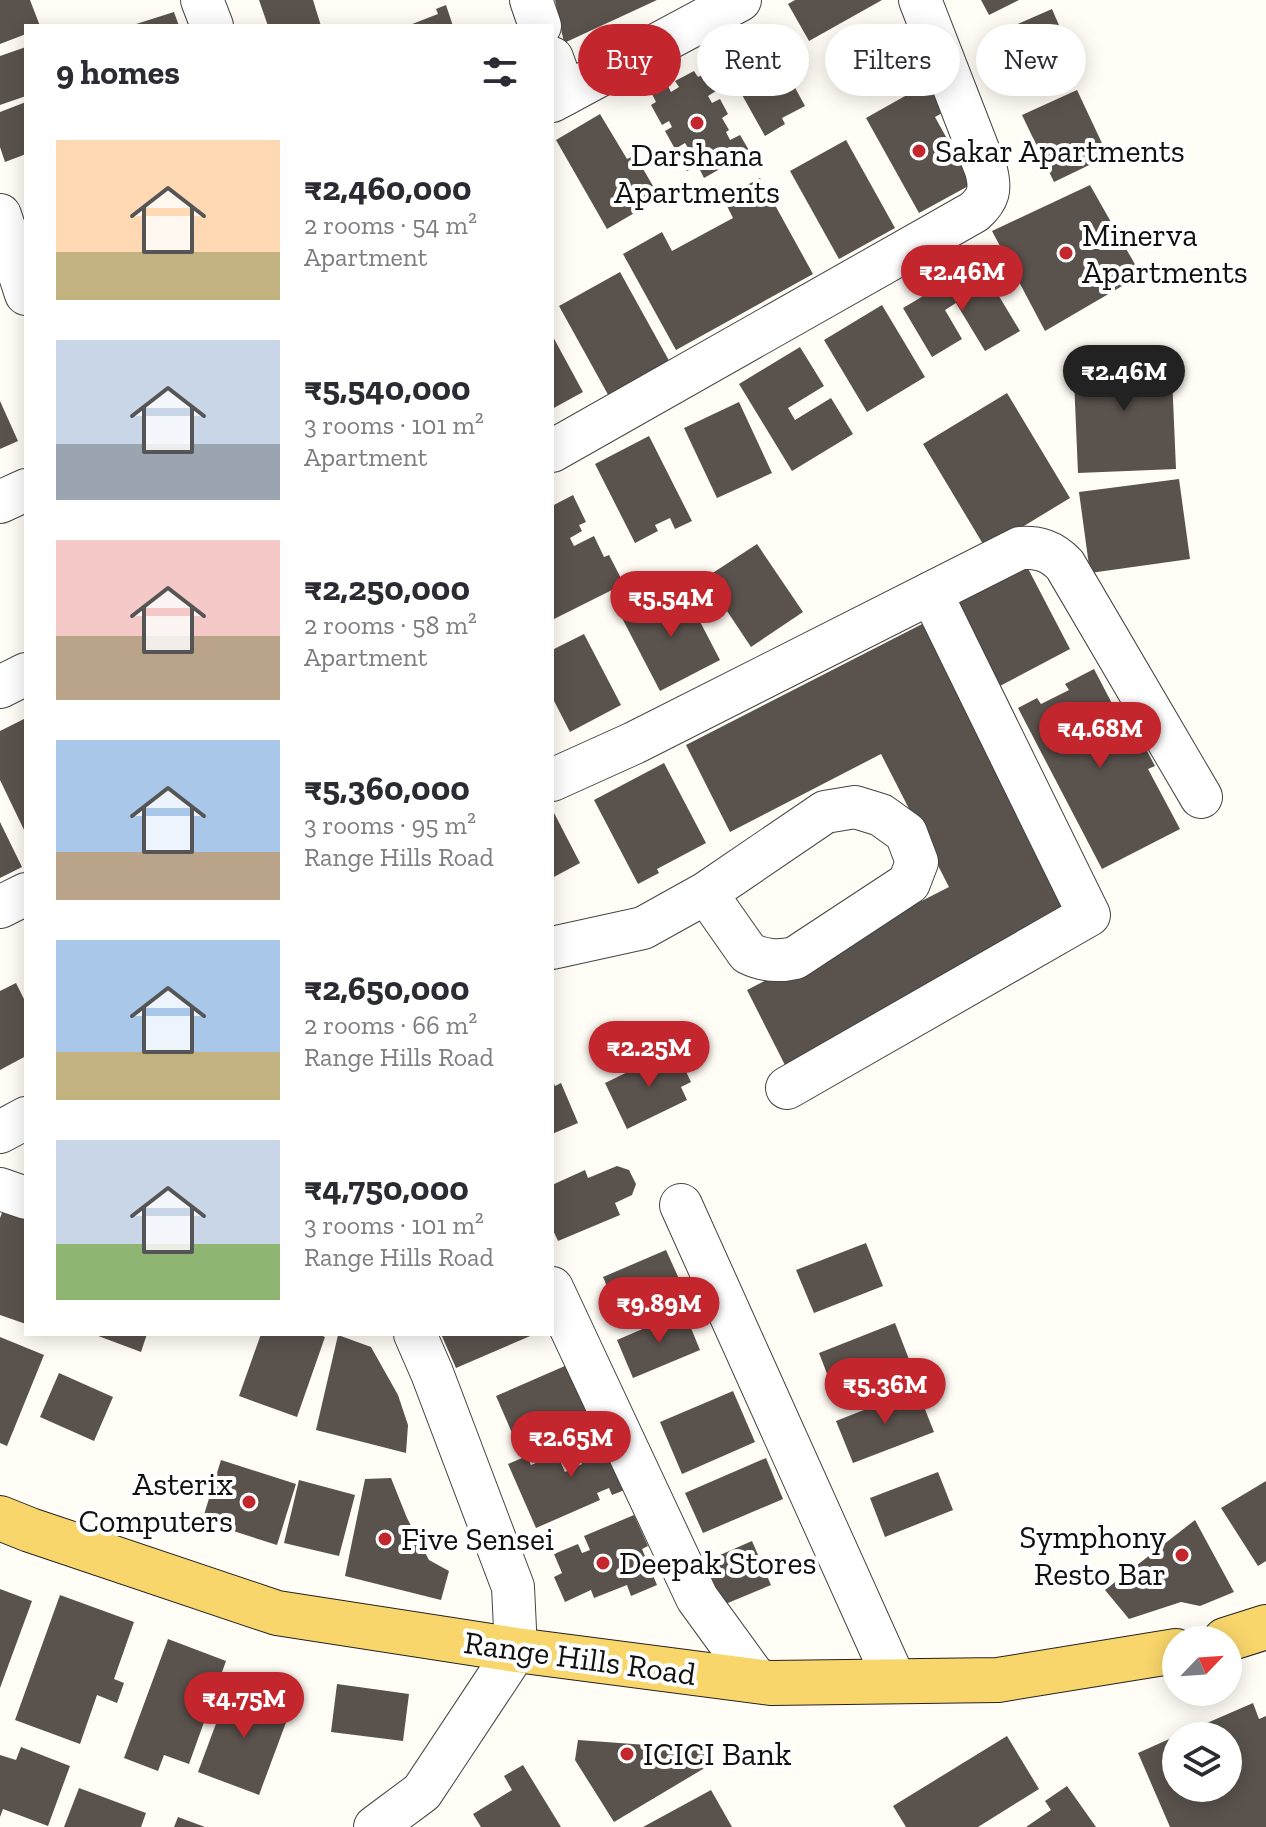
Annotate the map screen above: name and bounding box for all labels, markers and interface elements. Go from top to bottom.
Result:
chip: Buy [578,24,681,96]
chip: Rent [697,24,809,96]
chip: Filters [825,24,960,96]
chip: New [976,24,1086,96]
icon: filters [478,50,522,94]
text: 9 homes [56,52,180,93]
marker: Darshana Apartments [688,114,706,132]
place label: Sakar Apartments [935,132,1185,170]
place label: Darshana Apartments [614,136,780,211]
marker: Sakar Apartments [910,142,928,160]
text: ₹2,460,000 [304,168,472,209]
icon: home [120,172,216,268]
text: 2 rooms · 54 m² [304,209,477,241]
place label: Minerva Apartments [1082,216,1248,291]
text: Apartment [304,241,427,273]
marker: Minerva Apartments [1057,244,1075,262]
pin: ₹2.46M [897,245,1027,313]
text: ₹2.46M [919,255,1005,287]
pin: ₹2.46M [1059,345,1189,413]
text: ₹2.46M [1081,355,1167,387]
text: ₹5,540,000 [304,368,471,409]
icon: home [120,372,216,468]
text: 3 rooms · 101 m² [304,409,484,441]
text: Apartment [304,441,427,473]
text: ₹2,250,000 [304,568,470,609]
pin: ₹5.54M [606,571,736,639]
icon: home [120,572,216,668]
text: ₹5.54M [628,581,714,613]
text: 2 rooms · 58 m² [304,609,477,641]
text: Apartment [304,641,427,673]
pin: ₹4.68M [1035,702,1165,770]
text: ₹4.68M [1057,712,1143,744]
text: ₹5,360,000 [304,768,470,809]
icon: home [120,772,216,868]
text: 3 rooms · 95 m² [304,809,476,841]
text: Range Hills Road [304,841,494,873]
text: ₹2,650,000 [304,968,470,1009]
icon: home [120,972,216,1068]
text: 2 rooms · 66 m² [304,1009,477,1041]
pin: ₹2.25M [584,1021,714,1089]
text: ₹2.25M [607,1031,691,1063]
text: Range Hills Road [304,1041,494,1073]
text: ₹4,750,000 [304,1168,469,1209]
icon: home [120,1172,216,1268]
text: 3 rooms · 101 m² [304,1209,484,1241]
text: Range Hills Road [304,1241,494,1273]
pin: ₹9.89M [594,1277,724,1345]
text: ₹9.89M [616,1287,702,1319]
pin: ₹5.36M [820,1358,950,1426]
text: ₹5.36M [843,1368,927,1400]
pin: ₹2.65M [506,1411,636,1479]
text: ₹2.65M [529,1421,613,1453]
place label: Asterix Computers [78,1465,233,1540]
marker: Asterix Computers [240,1493,258,1511]
place label: Symphony Resto Bar [1019,1518,1167,1593]
place label: Five Sensei [401,1520,554,1558]
marker: Five Sensei [376,1530,394,1548]
place label: Deepak Stores [619,1544,816,1582]
marker: Symphony Resto Bar [1173,1546,1191,1564]
marker: Deepak Stores [594,1554,612,1572]
street label: Range Hills Road [462,1623,699,1693]
north arrow [1162,1626,1242,1706]
map controls [1162,1626,1242,1802]
pin: ₹4.75M [179,1672,309,1740]
text: ₹4.75M [202,1682,286,1714]
button: layers [1162,1722,1242,1802]
place label: ICICI Bank [643,1735,792,1773]
marker: ICICI Bank [618,1745,636,1763]

